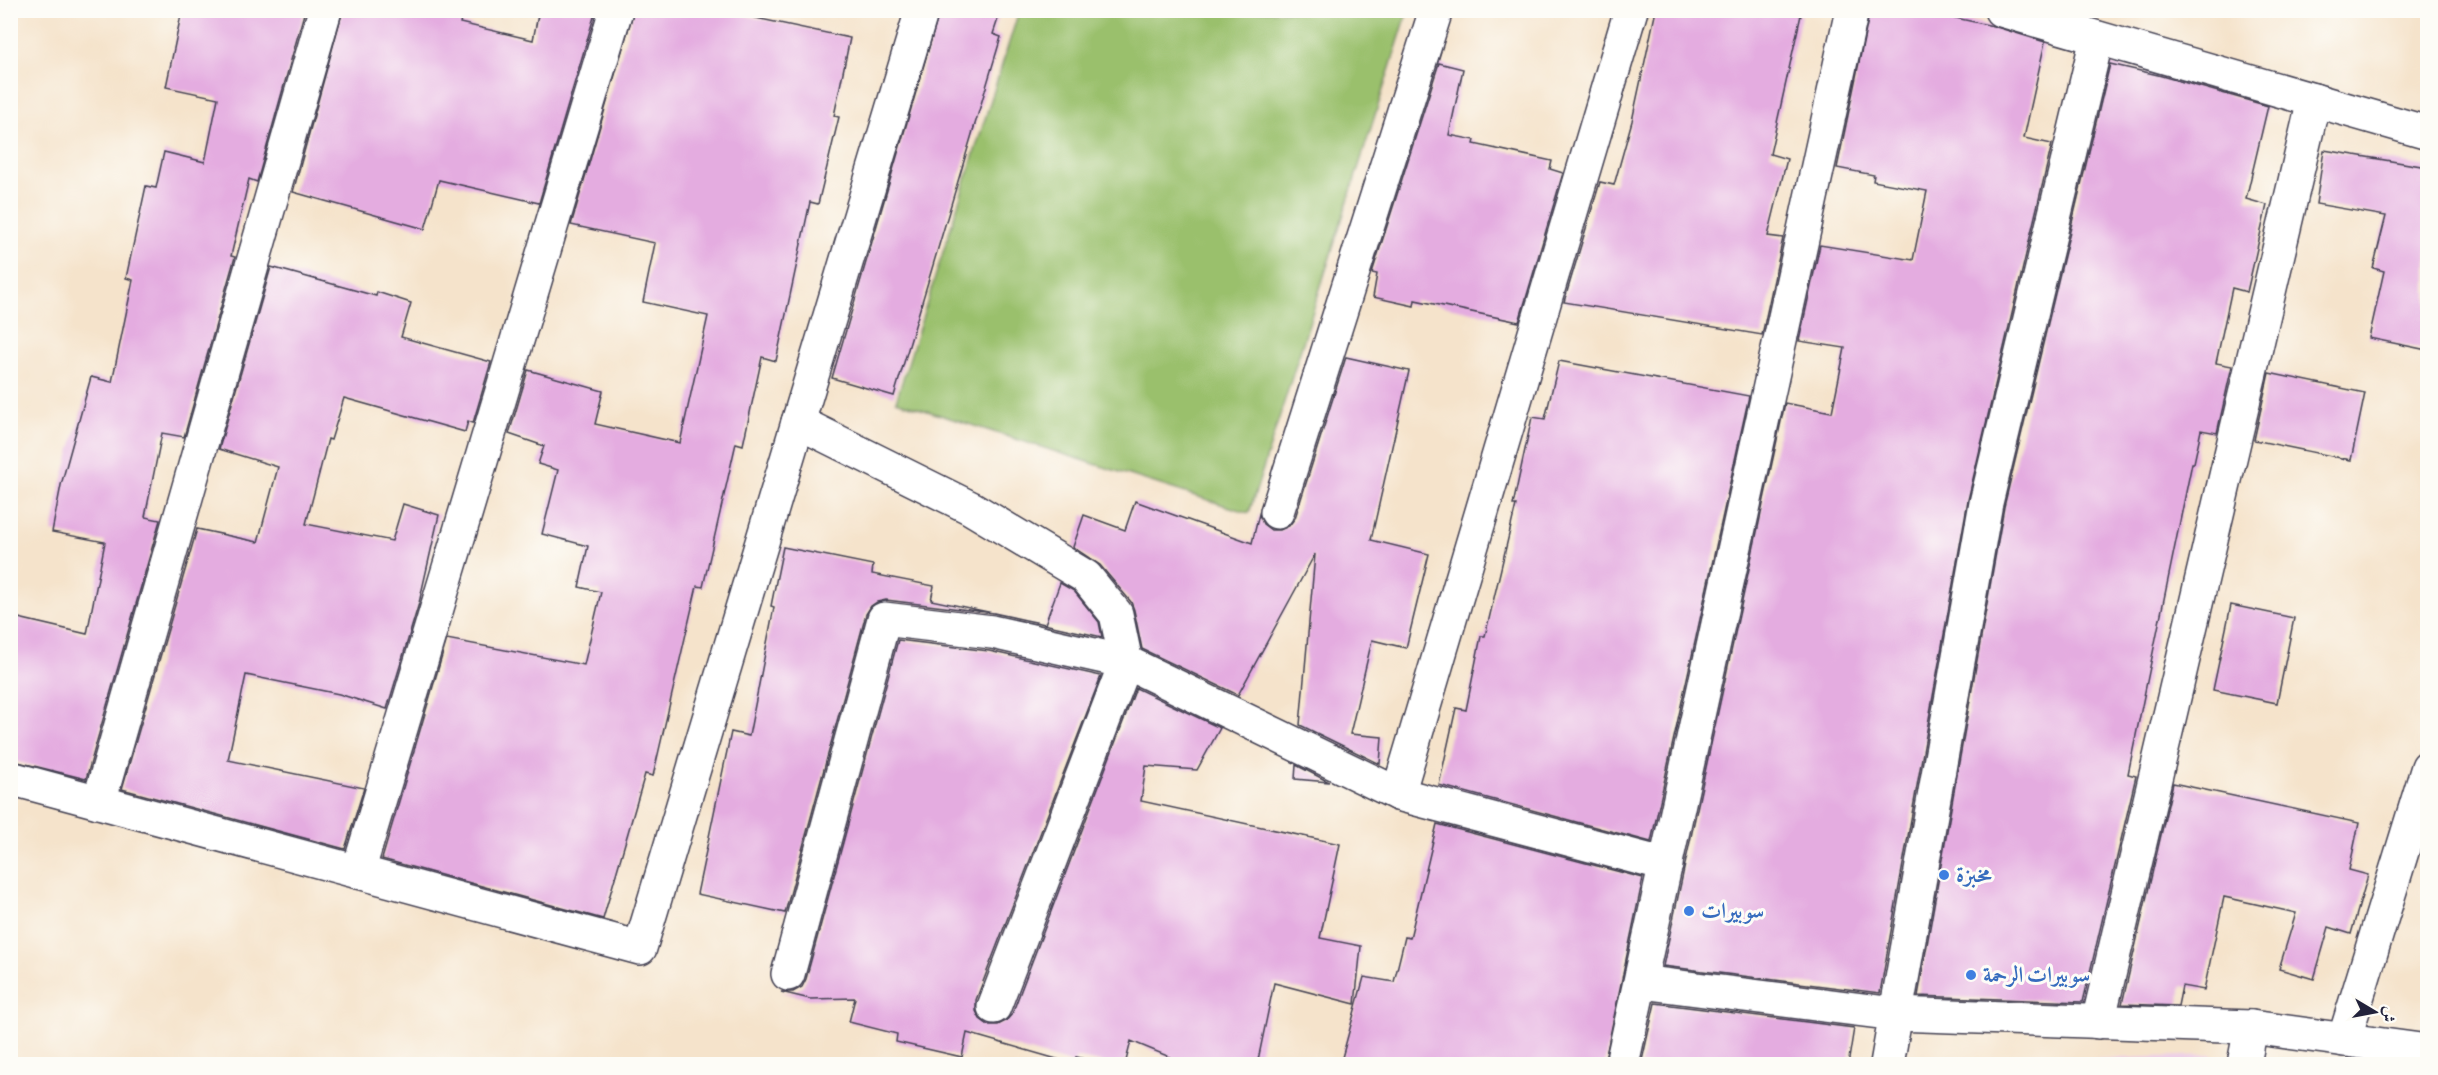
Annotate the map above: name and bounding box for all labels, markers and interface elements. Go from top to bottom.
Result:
place label: مخبزة [1956,862,1992,889]
marker: مخبزة [1937,868,1951,882]
place label: سوبيرات [1701,898,1764,925]
marker: سوبيرات [1682,904,1696,918]
place label: سوبيرات الرحمة [1983,962,2090,989]
marker: سوبيرات الرحمة [1964,968,1978,982]
north arrow [2345,982,2405,1042]
text: ش [2378,1005,2400,1024]

